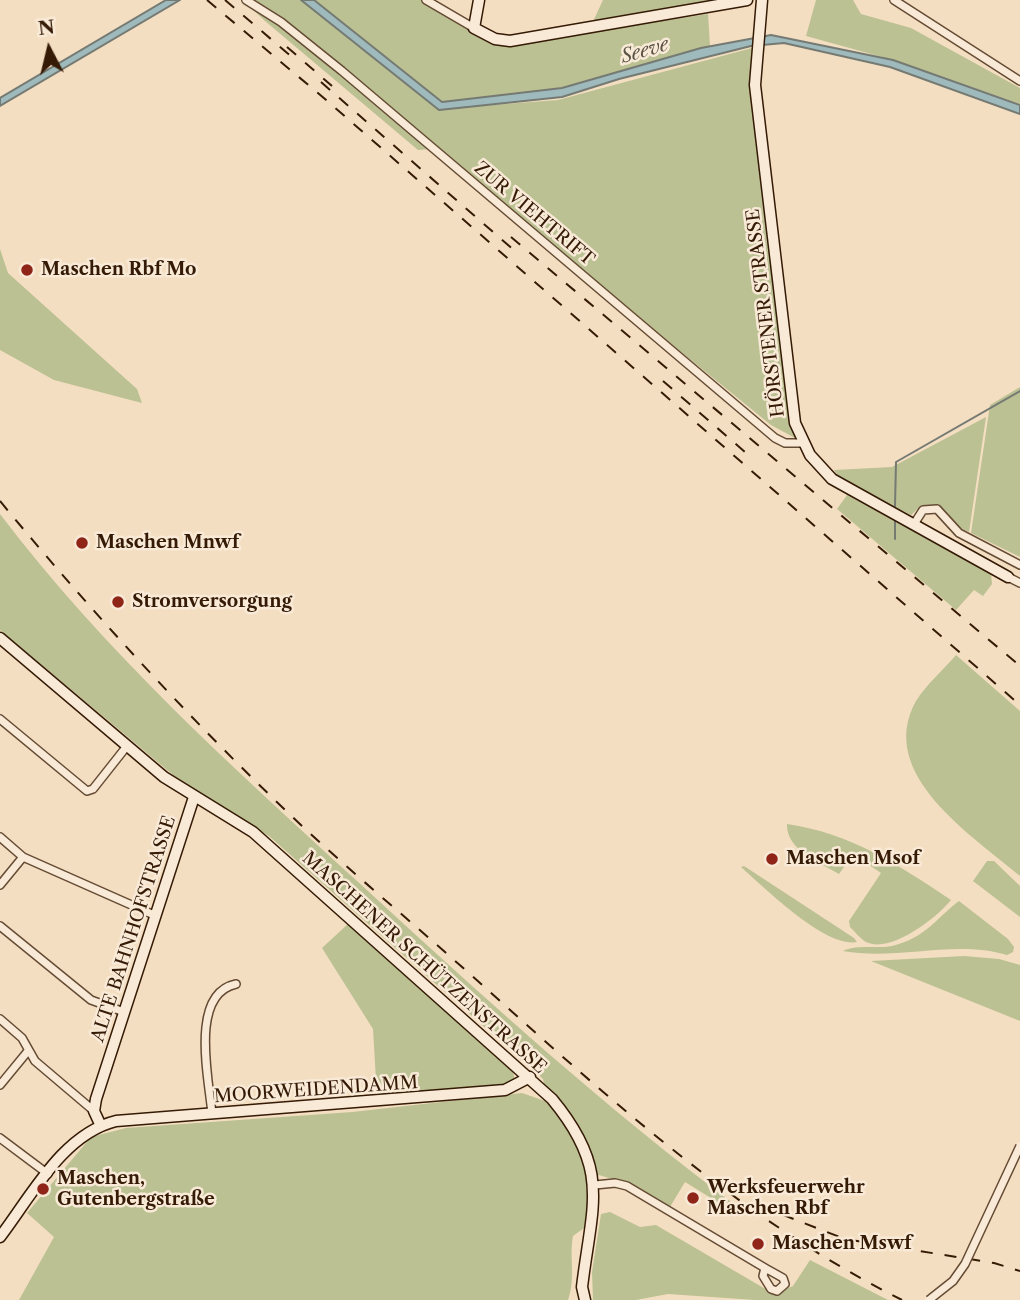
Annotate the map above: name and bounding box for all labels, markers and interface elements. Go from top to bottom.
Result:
north arrow [14,14,84,84]
text: N [37,15,56,40]
water label: Seeve [619,33,671,69]
street label: ZUR VIEHTRIFT [470,157,598,271]
street label: HÖRSTENER STRASSE [742,208,790,418]
place label: Maschen Rbf Mo [41,259,196,281]
marker: Maschen Rbf Mo [19,262,35,278]
place label: Maschen Mnwf [96,532,239,554]
marker: Maschen Mnwf [74,535,90,551]
place label: Stromversorgung [132,591,292,613]
marker: Stromversorgung [110,594,126,610]
street label: ALTE BAHNHOFSTRASSE [87,813,181,1045]
street label: MASCHENER SCHÜTZENSTRASSE [298,848,550,1078]
place label: Maschen Msof [786,848,920,870]
marker: Maschen Msof [764,851,780,867]
street label: MOORWEIDENDAMM [213,1072,419,1108]
place label: Maschen, Gutenbergstraße [57,1168,215,1210]
place label: Werksfeuerwehr Maschen Rbf [707,1177,865,1220]
marker: Maschen, Gutenbergstraße [35,1181,51,1197]
marker: Werksfeuerwehr Maschen Rbf [685,1190,701,1206]
place label: Maschen Mswf [772,1233,911,1255]
marker: Maschen Mswf [750,1236,766,1252]

